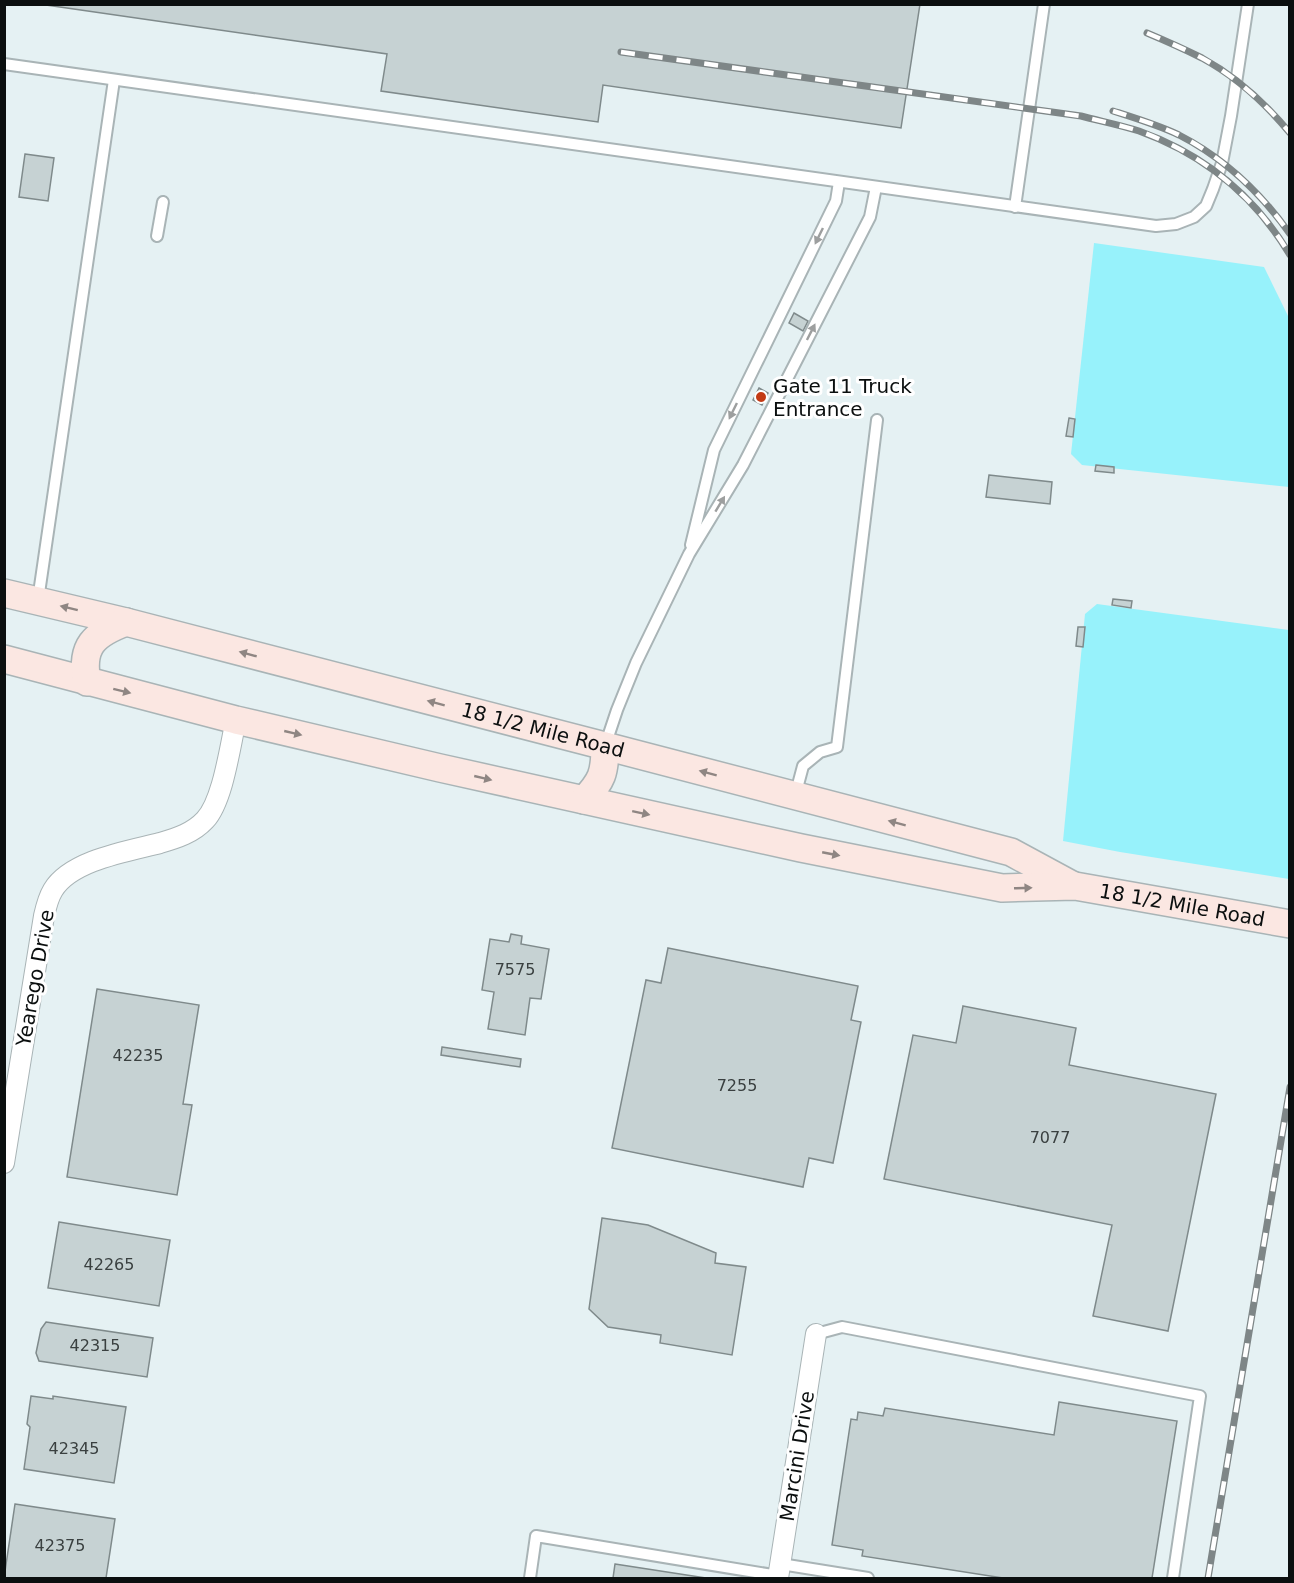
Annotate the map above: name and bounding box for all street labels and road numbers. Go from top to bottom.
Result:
street label: 18 1/2 Mile Road [459,697,627,763]
street label: 18 1/2 Mile Road [1098,879,1267,931]
street label: Yearego Drive [11,908,59,1049]
street label: Marcini Drive [775,1389,819,1523]

